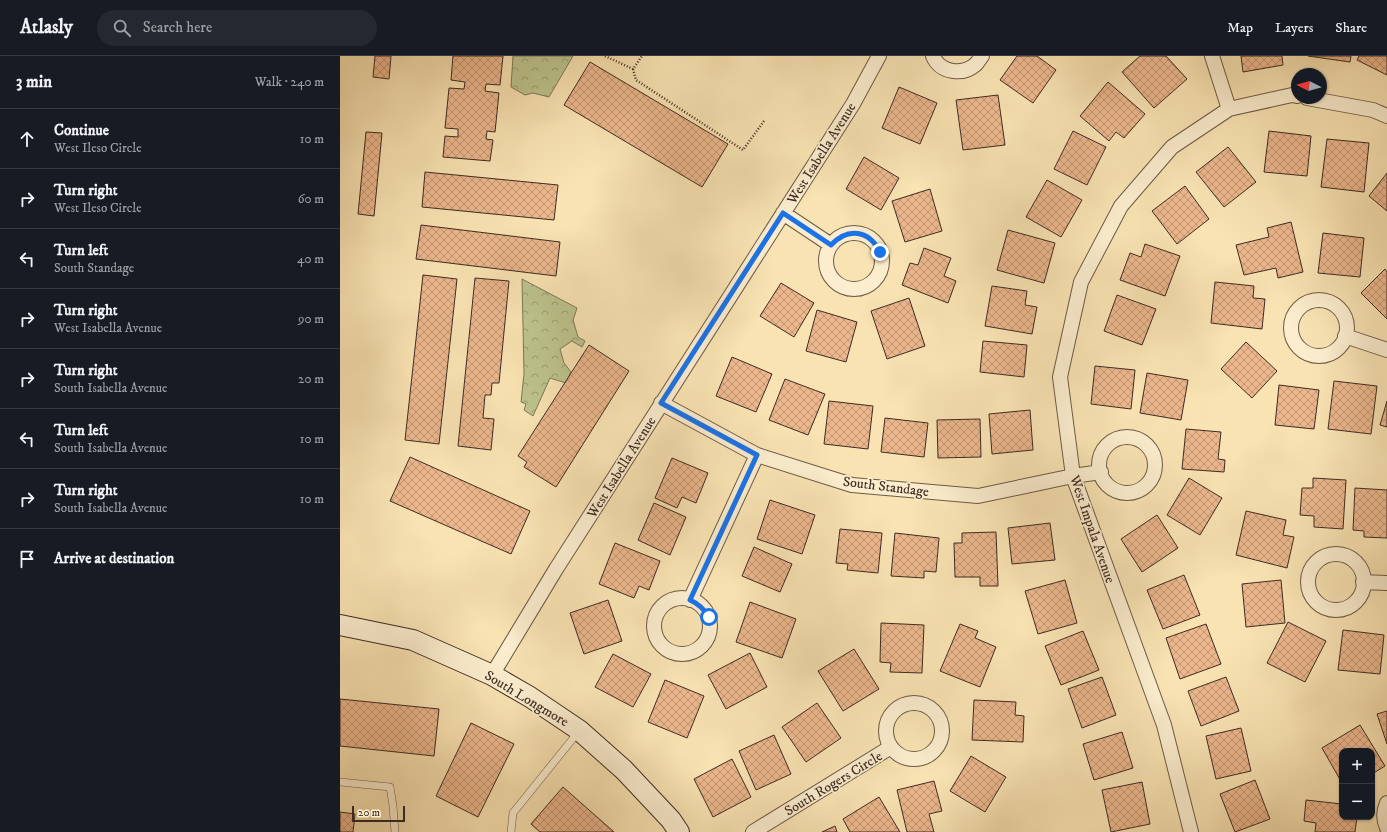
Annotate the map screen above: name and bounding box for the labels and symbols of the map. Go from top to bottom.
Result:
north arrow [1291,68,1327,104]
street label: West Isabella Avenue [783,99,860,209]
route end [871,243,889,261]
street label: West Isabella Avenue [583,413,660,523]
street label: West Impala Avenue [1065,472,1119,586]
street label: South Standage [842,473,930,501]
route start [700,608,718,626]
street label: South Longmore [481,667,572,731]
street label: South Rogers Circle [781,747,886,820]
scale bar [352,804,405,823]

